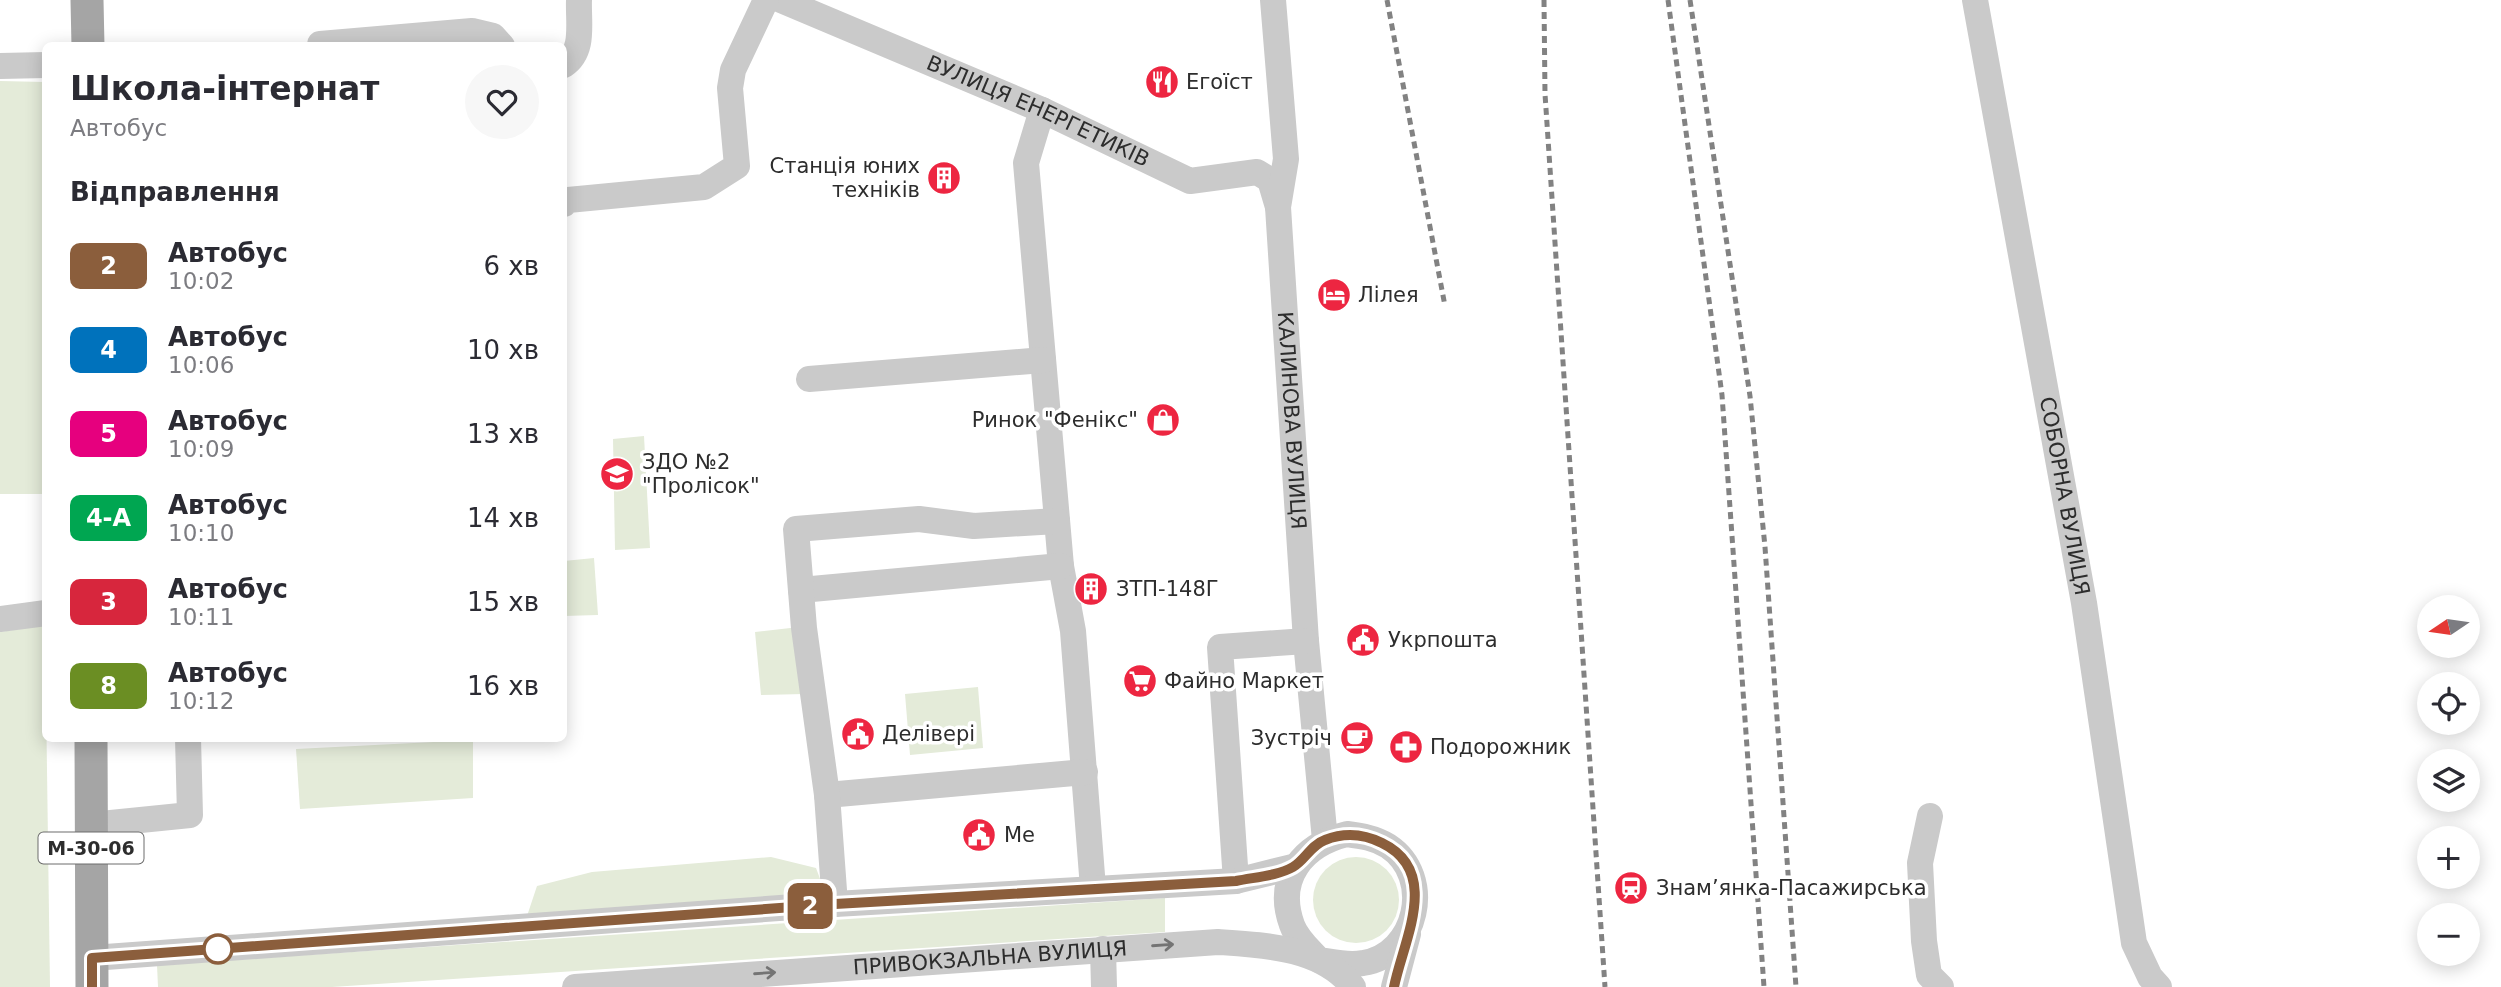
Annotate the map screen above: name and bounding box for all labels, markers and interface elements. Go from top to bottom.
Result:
street label: ВУЛИЦЯ ЕНЕРГЕТИКІВ [923,51,1153,172]
restaurant icon: Егоїст [1143,63,1181,101]
button: heart [465,65,539,139]
text: Школа-інтернат [70,69,379,108]
place label: Егоїст [1186,70,1253,94]
text: Автобус [70,115,167,141]
place label: Станція юних техніків [770,154,920,202]
building icon: Станція юних техніків [925,159,963,197]
text: Відправлення [70,177,280,207]
text: Автобус [168,238,288,268]
text: 6 хв [483,251,539,281]
text: 2 [100,252,117,280]
text: 10:02 [168,268,234,294]
hotel icon: Лілея [1315,276,1353,314]
place label: Лілея [1358,283,1419,307]
street label: КАЛИНОВА ВУЛИЦЯ [1273,311,1311,530]
text: Автобус [168,322,288,352]
text: 10 хв [467,335,539,365]
text: 4 [100,336,117,364]
text: 10:06 [168,352,234,378]
street label: СОБОРНА ВУЛИЦЯ [2035,395,2094,597]
shop icon: Ринок "Фенікс" [1144,401,1182,439]
text: Автобус [168,406,288,436]
place label: Ринок "Фенікс" [972,408,1138,432]
text: 13 хв [467,419,539,449]
text: 5 [100,420,117,448]
text: 10:09 [168,436,234,462]
place label: ЗДО №2 "Пролісок" [642,450,760,498]
school or university icon: ЗДО №2 "Пролісок" [598,455,636,493]
text: Автобус [168,490,288,520]
text: 14 хв [467,503,539,533]
text: 4-А [86,504,131,532]
text: 10:10 [168,520,234,546]
building icon: ЗТП-148Г [1072,570,1110,608]
text: Автобус [168,574,288,604]
place label: ЗТП-148Г [1116,577,1219,601]
text: 15 хв [467,587,539,617]
text: 3 [100,588,117,616]
north arrow [2417,595,2480,658]
map controls [2417,595,2480,966]
text: 10:11 [168,604,234,630]
public building icon: Укрпошта [1344,621,1382,659]
place label: Укрпошта [1388,628,1498,652]
text: Автобус [168,658,288,688]
supermarket icon: Файно Маркет [1121,662,1159,700]
place label: Файно Маркет [1164,669,1324,693]
text: 16 хв [467,671,539,701]
text: 8 [100,672,117,700]
button: locate [2417,672,2480,735]
text: 10:12 [168,688,234,714]
public building icon: Делівері [839,715,877,753]
cafe icon: Зустріч [1338,719,1376,757]
place label: Делівері [882,722,975,746]
place label: Зустріч [1251,726,1332,750]
pharmacy icon: Подорожник [1387,728,1425,766]
place label: Подорожник [1430,735,1571,759]
button: layers [2417,749,2480,812]
public building icon: Me [960,816,998,854]
place label: Me [1004,823,1035,847]
button: + [2417,826,2480,889]
road number: М-30-06 [38,832,144,863]
station icon: Знам’янка-Пасажирська [1612,869,1650,907]
place label: Знам’янка-Пасажирська [1656,876,1927,900]
line badge: 2 [787,883,833,929]
text: 2 [802,892,818,920]
button: − [2417,903,2480,966]
unlabelled marker [203,934,233,964]
street label: ПРИВОКЗАЛЬНА ВУЛИЦЯ [852,936,1128,980]
one-way arrow [1151,938,1174,951]
one-way arrow [753,966,776,979]

